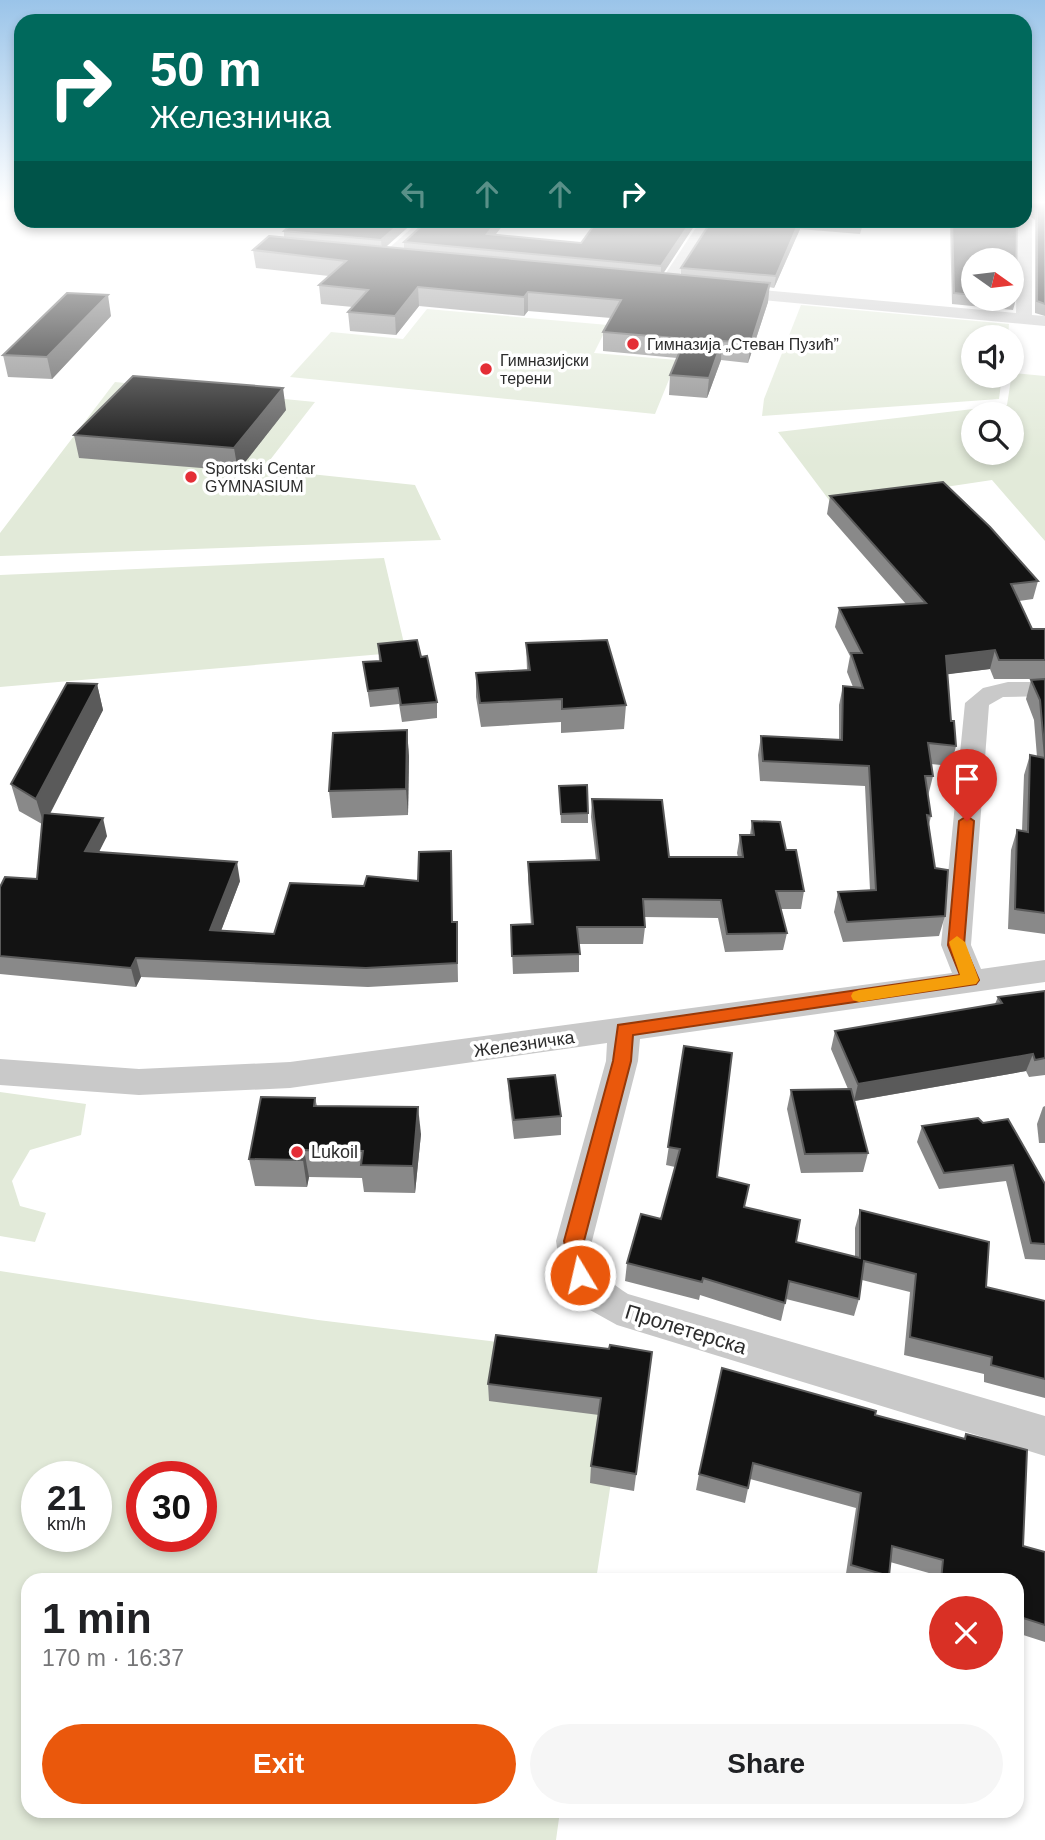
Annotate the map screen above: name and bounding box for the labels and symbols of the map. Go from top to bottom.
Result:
north arrow [961,248,1024,312]
marker: Гимназија „Стеван Пузић” [625,336,641,352]
place label: Гимназија „Стеван Пузић” [647,336,839,353]
place label: Гимназијски терени [500,352,589,387]
marker: Гимназијски терени [478,361,494,377]
place label: Sportski Centar GYMNASIUM [205,460,316,495]
marker: Sportski Centar GYMNASIUM [183,469,199,485]
pin [937,749,997,821]
street label: Железничка [472,1027,577,1061]
place label: Lukoil [311,1142,358,1162]
marker: Lukoil [289,1144,305,1160]
position arrow [543,1238,617,1312]
street label: Пролетерска [622,1300,750,1358]
speed limit sign: 30 [126,1461,217,1552]

